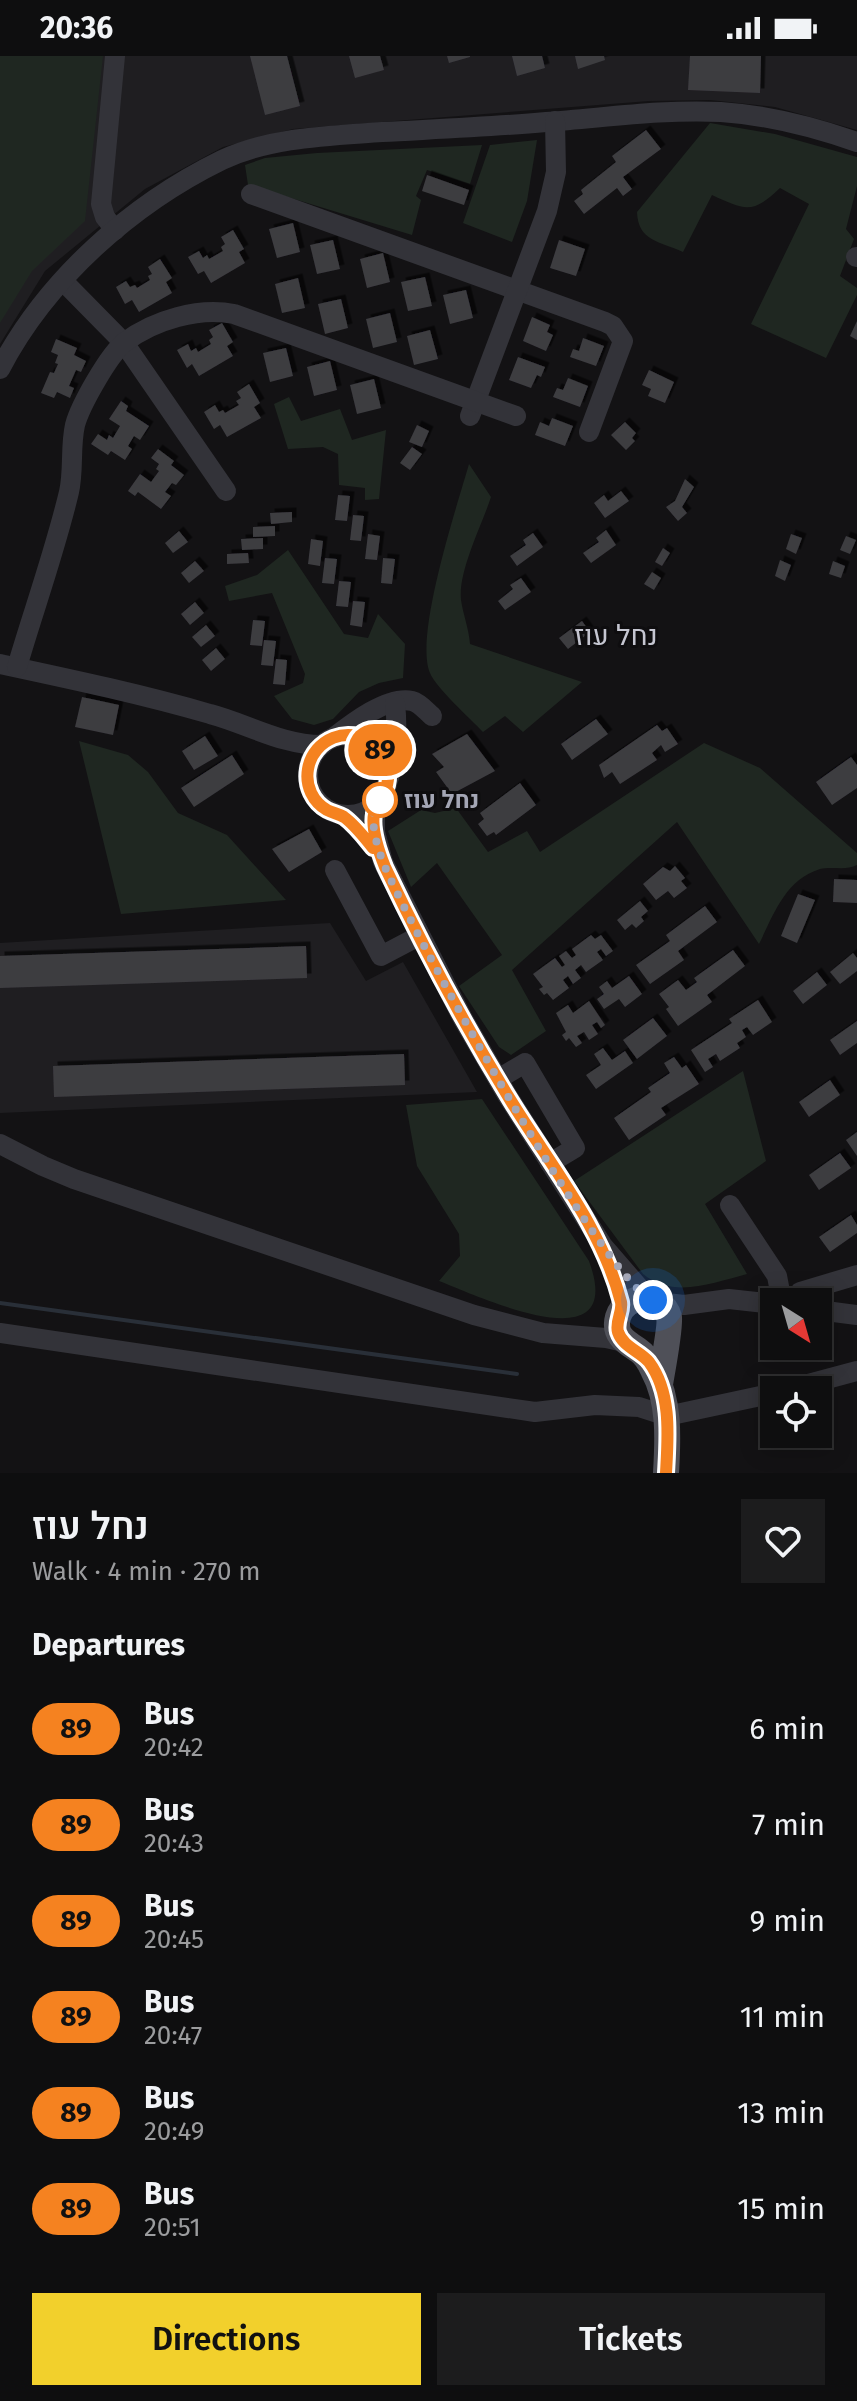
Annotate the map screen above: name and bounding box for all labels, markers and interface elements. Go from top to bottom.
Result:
text: 20:36 [40,10,113,46]
district label: נחל עוז [574,619,658,652]
line badge: 89 [344,724,416,776]
text: 89 [364,733,396,766]
marker: נחל עוז [363,783,397,817]
place label: נחל עוז [404,786,479,814]
your location [633,1280,673,1320]
north arrow [760,1288,832,1360]
map controls [760,1288,832,1448]
button: locate [760,1376,832,1448]
button: heart [741,1499,825,1583]
text: נחל עוז [32,1503,149,1549]
text: Walk · 4 min · 270 m [32,1556,261,1587]
text: Departures [32,1627,185,1663]
text: Bus [144,1696,194,1732]
text: 6 min [749,1711,825,1747]
text: 89 [60,1712,92,1745]
text: 20:42 [144,1732,204,1763]
text: Bus [144,1792,194,1828]
text: 7 min [752,1807,825,1843]
text: 89 [60,1808,92,1841]
text: 20:43 [144,1828,204,1859]
text: Bus [144,1888,194,1924]
text: 9 min [750,1903,825,1939]
text: 89 [60,1904,92,1937]
text: 20:45 [144,1924,204,1955]
text: Bus [144,1984,194,2020]
text: 11 min [740,1999,825,2035]
text: 89 [60,2000,92,2033]
text: 20:47 [144,2020,202,2051]
text: Bus [144,2080,194,2116]
text: 13 min [737,2095,825,2131]
text: 89 [60,2096,92,2129]
text: 20:49 [144,2116,204,2147]
text: Bus [144,2176,194,2212]
text: 15 min [737,2191,825,2227]
text: 89 [60,2192,92,2225]
text: 20:51 [144,2212,201,2243]
button: Directions [32,2293,421,2385]
button: Tickets [437,2293,825,2385]

